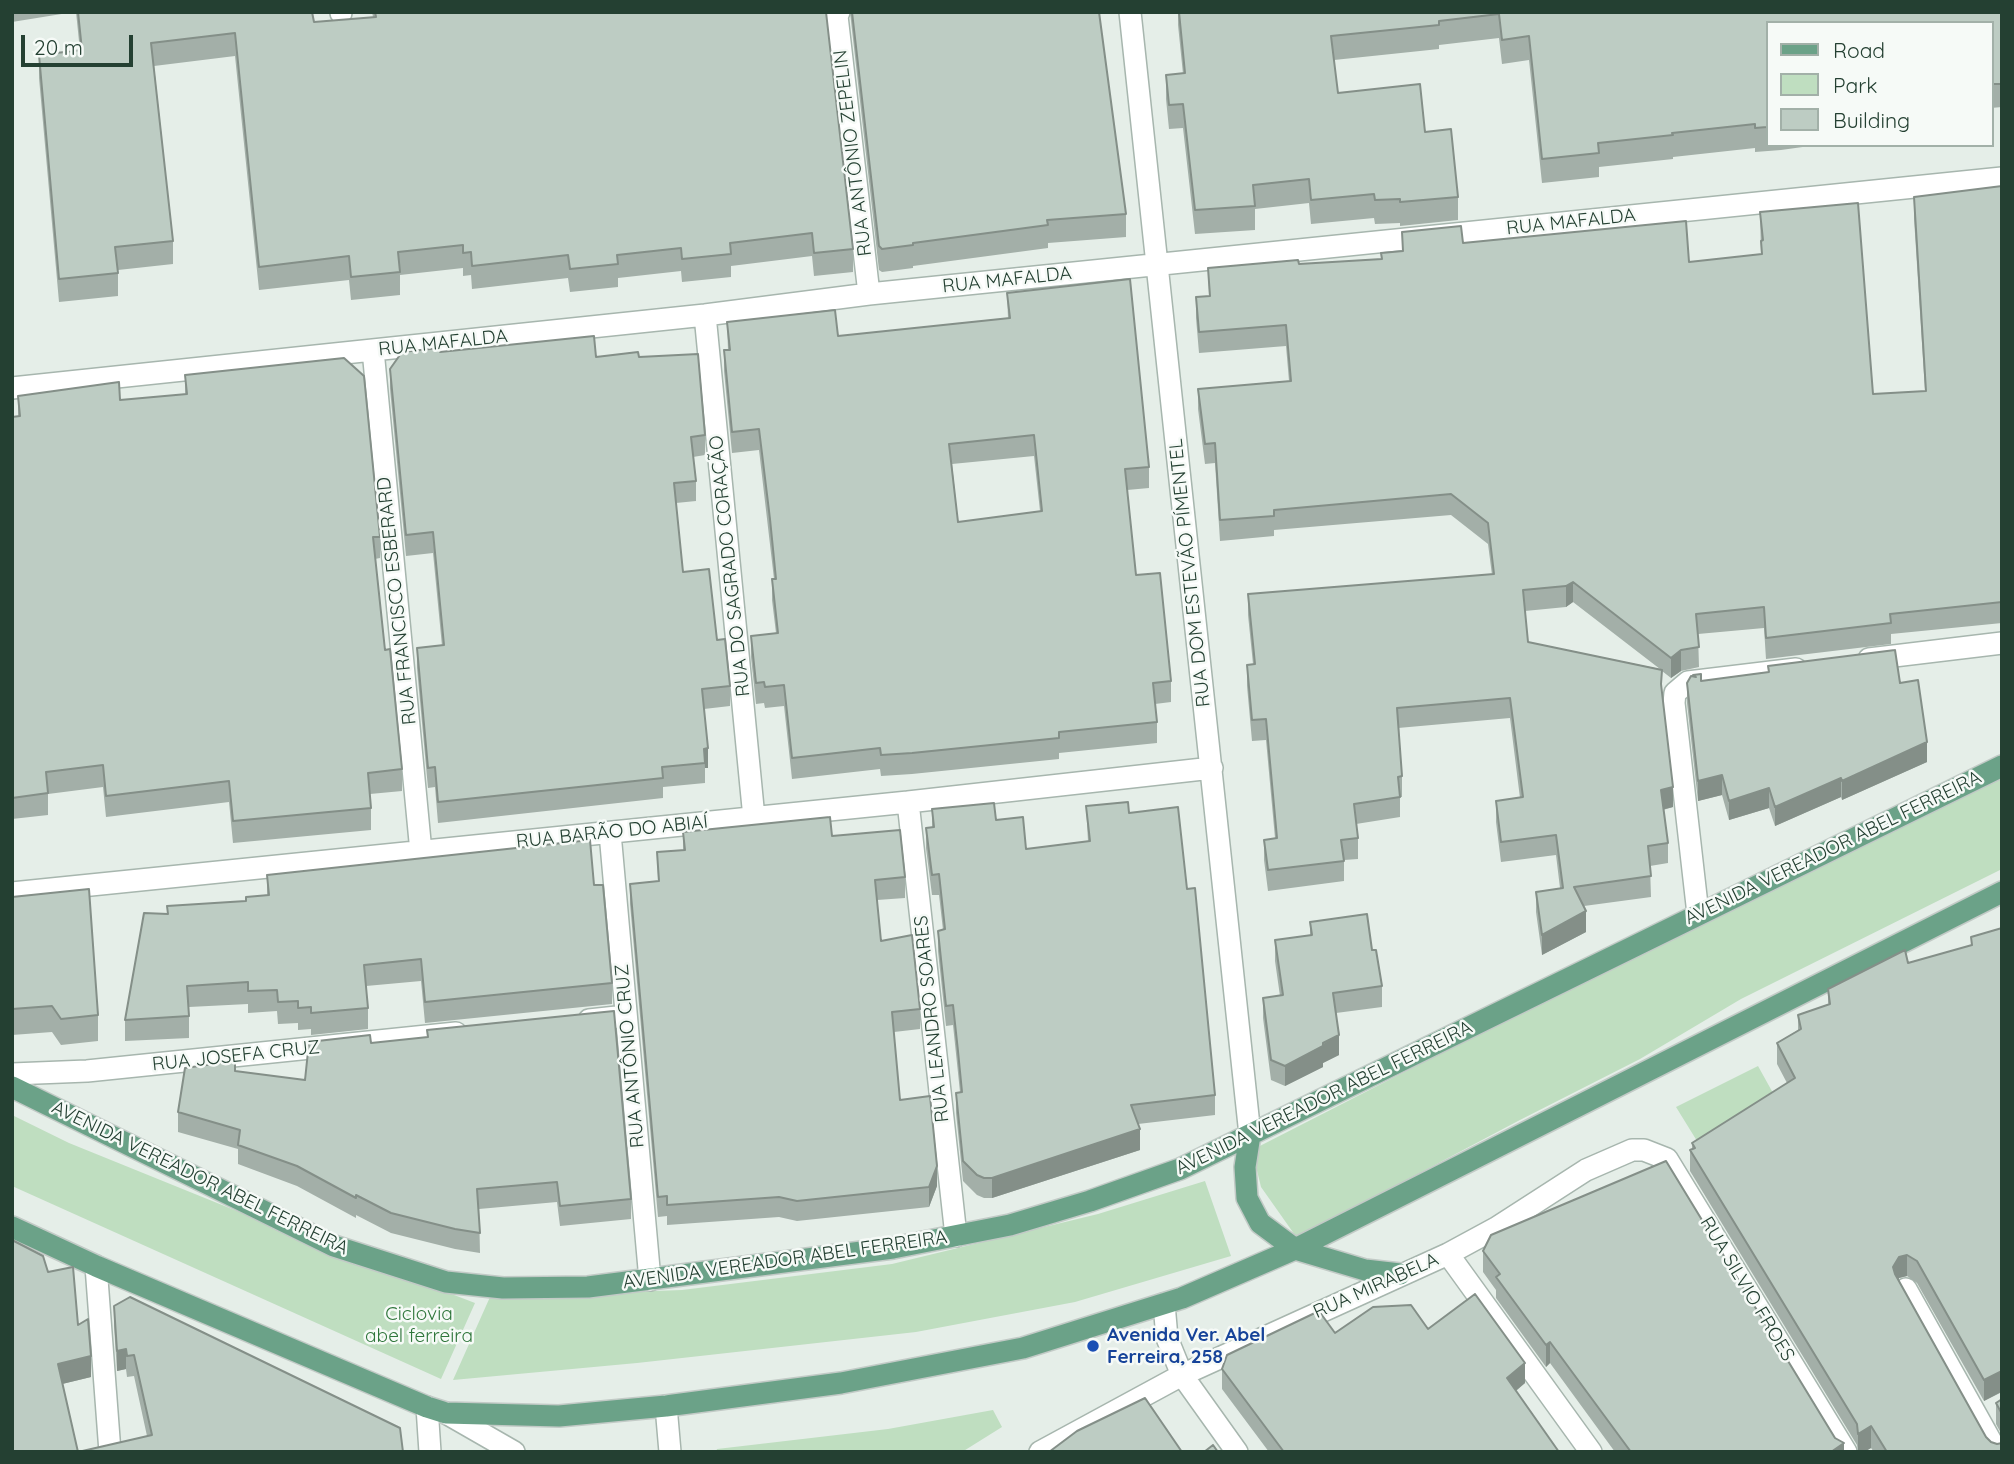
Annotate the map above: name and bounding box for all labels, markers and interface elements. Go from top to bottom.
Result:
scale bar [24,21,136,65]
legend [1766,21,1993,147]
text: 20 m [34,34,83,60]
text: Road [1833,37,1885,63]
street label: RUA ANTÔNIO ZEPELIN [829,48,877,258]
text: Park [1833,72,1877,98]
text: Building [1833,107,1910,133]
street label: RUA MAFALDA [1505,204,1637,240]
street label: RUA MAFALDA [941,262,1073,298]
street label: RUA MAFALDA [377,325,509,361]
street label: RUA DO SAGRADO CORAÇÃO [705,434,755,698]
street label: RUA DOM ESTEVÃO PÍMENTEL [1165,438,1215,708]
street label: RUA FRANCISCO ESBERARD [373,476,421,726]
street label: AVENIDA VEREADOR ABEL FERREIRA [1681,766,1985,930]
street label: RUA BARÃO DO ABIAÍ [515,811,709,853]
street label: RUA LEANDRO SOARES [910,914,954,1124]
street label: RUA ANTÔNIO CRUZ [611,963,649,1149]
street label: AVENIDA VEREADOR ABEL FERREIRA [1172,1016,1476,1180]
street label: RUA JOSEFA CRUZ [151,1036,321,1076]
street label: AVENIDA VEREADOR ABEL FERREIRA [48,1096,352,1260]
street label: RUA SILVIO FROES [1695,1213,1799,1365]
street label: AVENIDA VEREADOR ABEL FERREIRA [621,1226,949,1294]
street label: RUA MIRABELA [1310,1248,1442,1324]
park label: Ciclovia abel ferreira [365,1303,473,1347]
place label: Avenida Ver. Abel Ferreira, 258 [1107,1324,1265,1368]
marker: Avenida Ver. Abel Ferreira, 258 [1085,1338,1101,1354]

